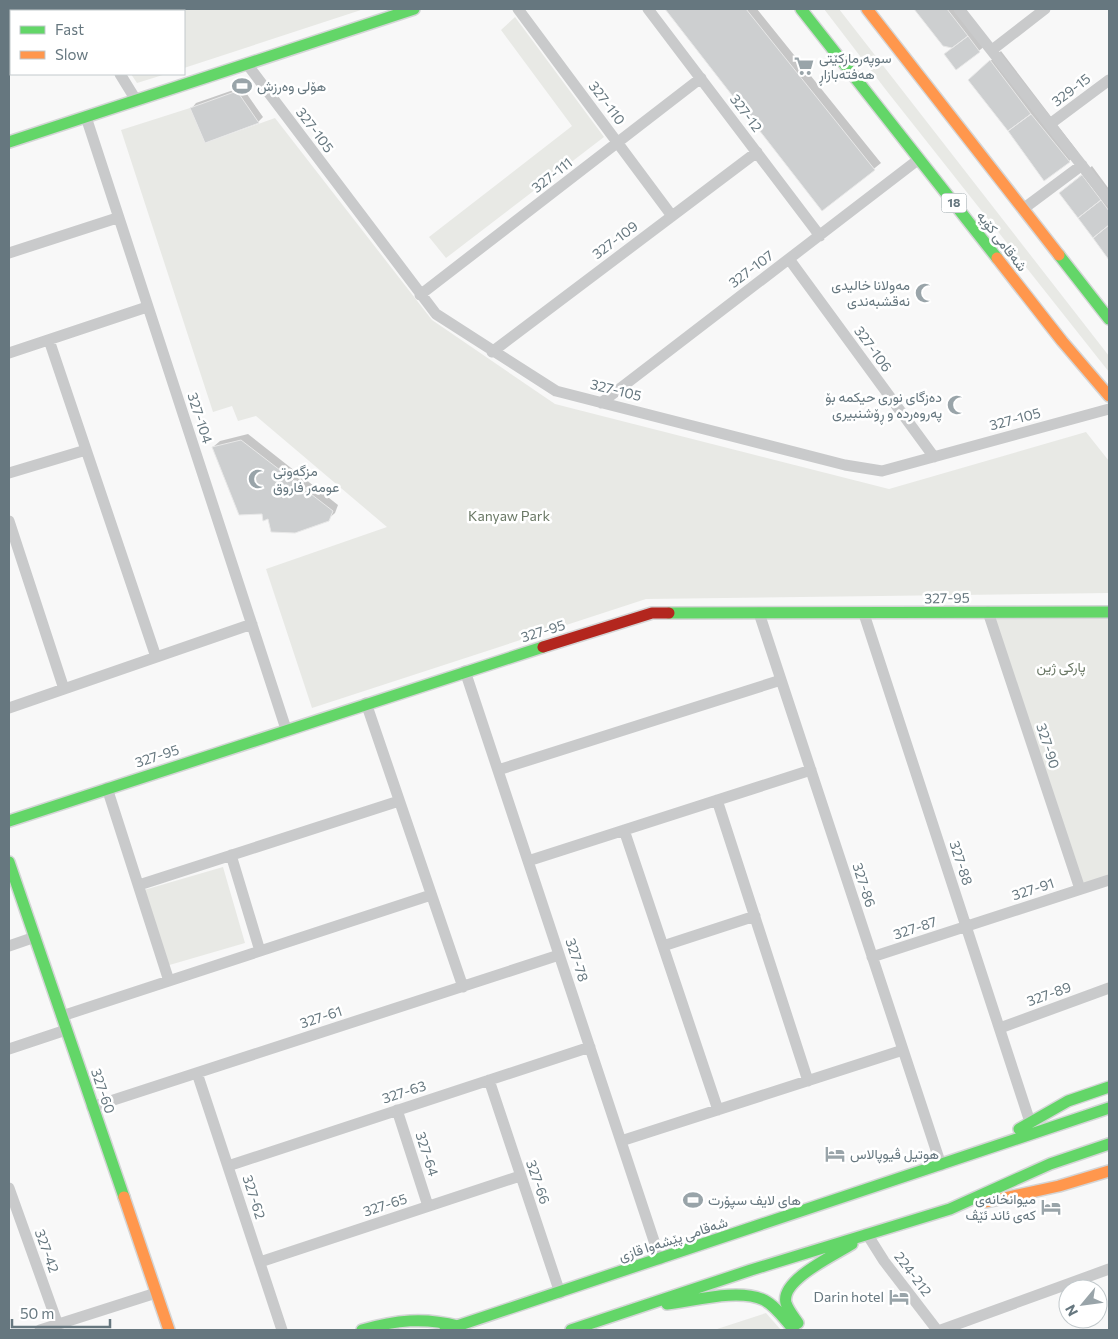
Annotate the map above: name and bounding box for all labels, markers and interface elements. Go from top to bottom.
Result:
legend [10,10,185,75]
text: Fast [55,20,84,38]
text: Slow [55,45,88,63]
place label: سوپەرمارکێتی هەفتەبازاڕ [818,49,892,86]
supermarket icon: سوپەرمارکێتی هەفتەبازاڕ [793,55,815,77]
street label: 329-15 [1048,70,1093,110]
sports icon: هۆلی وەرزش [231,75,253,97]
place label: هۆلی وەرزش [257,77,327,95]
street label: 327-110 [586,78,629,128]
street label: 327-12 [727,91,766,135]
street label: 327-105 [293,104,338,156]
street label: 327-111 [528,153,575,196]
road number: 18 [942,194,966,212]
street label: شەقامی کۆیە [973,207,1031,275]
street label: 327-109 [589,217,641,262]
street label: 327-107 [725,246,776,291]
place label: مەولانا خالیدی نەقشبەندی [831,276,910,310]
mosque icon: مەولانا خالیدی نەقشبەندی [914,282,936,304]
street label: 327-106 [851,322,896,375]
street label: 327-105 [589,375,643,404]
place label: دەزگای نوری حیکمە بۆ پەروەردە و ڕۆشنبیری [825,388,942,425]
street label: 327-104 [184,390,217,446]
mosque icon: دەزگای نوری حیکمە بۆ پەروەردە و ڕۆشنبیری [946,394,968,416]
street label: 327-105 [987,404,1042,433]
place label: مزگەوتی عومەر فاروق [273,462,339,496]
mosque icon: مزگەوتی عومەر فاروق [247,468,269,490]
park label: Kanyaw Park [468,507,550,524]
street label: 327-95 [924,589,970,606]
street label: 327-95 [519,616,567,645]
park label: پارکی ژین [1036,658,1086,677]
street label: 327-90 [1033,721,1064,771]
street label: 327-95 [133,740,181,771]
street label: 327-88 [946,838,977,887]
street label: 327-86 [849,860,880,909]
street label: 327-91 [1010,874,1056,903]
street label: 327-87 [891,913,939,943]
street label: 327-78 [562,936,592,984]
street label: 327-89 [1024,978,1073,1009]
street label: 327-61 [298,1002,344,1031]
street label: 327-60 [88,1066,119,1116]
street label: 327-63 [380,1076,428,1107]
street label: 327-64 [412,1129,443,1179]
hotel icon: هوتیل ڤیوپالاس [824,1143,846,1165]
place label: هوتیل ڤیوپالاس [850,1145,939,1164]
street label: 327-66 [523,1157,554,1206]
street label: 327-62 [239,1173,270,1221]
street label: 327-65 [361,1189,409,1220]
sports icon: های لایف سپۆرت [682,1189,704,1211]
place label: میوانخانەی کەی ئاند ئێڤ [966,1190,1036,1224]
place label: های لایف سپۆرت [708,1191,801,1210]
hotel icon: میوانخانەی کەی ئاند ئێڤ [1040,1196,1062,1218]
street label: شەقامی پێشەوا قازی [616,1213,730,1266]
street label: 327-42 [32,1227,63,1275]
street label: 224-212 [891,1248,936,1299]
north arrow [1058,1279,1108,1329]
hotel icon: Darin hotel [888,1286,910,1308]
place label: Darin hotel [814,1288,884,1305]
scale bar [12,1296,110,1328]
text: N [1061,1302,1081,1319]
text: 50 m [20,1304,54,1322]

